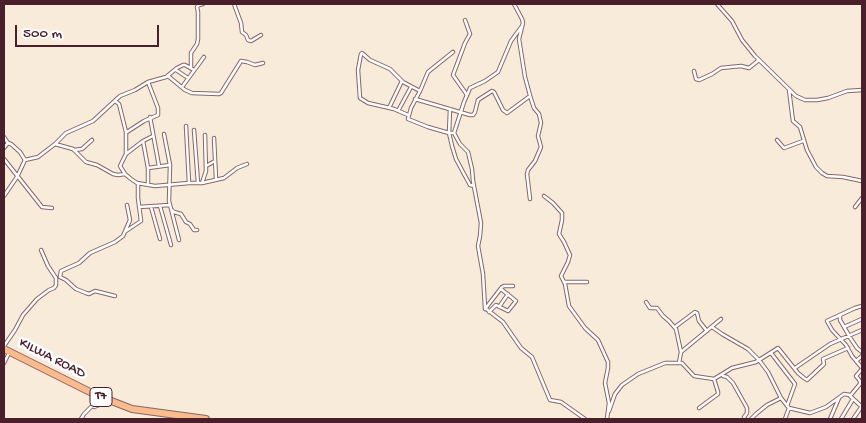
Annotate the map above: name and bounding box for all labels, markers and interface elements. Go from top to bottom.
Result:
scale bar [18,15,161,47]
text: 500 m [23,25,62,43]
street label: KILWA ROAD [16,335,88,383]
road number: T7 [90,388,112,407]

